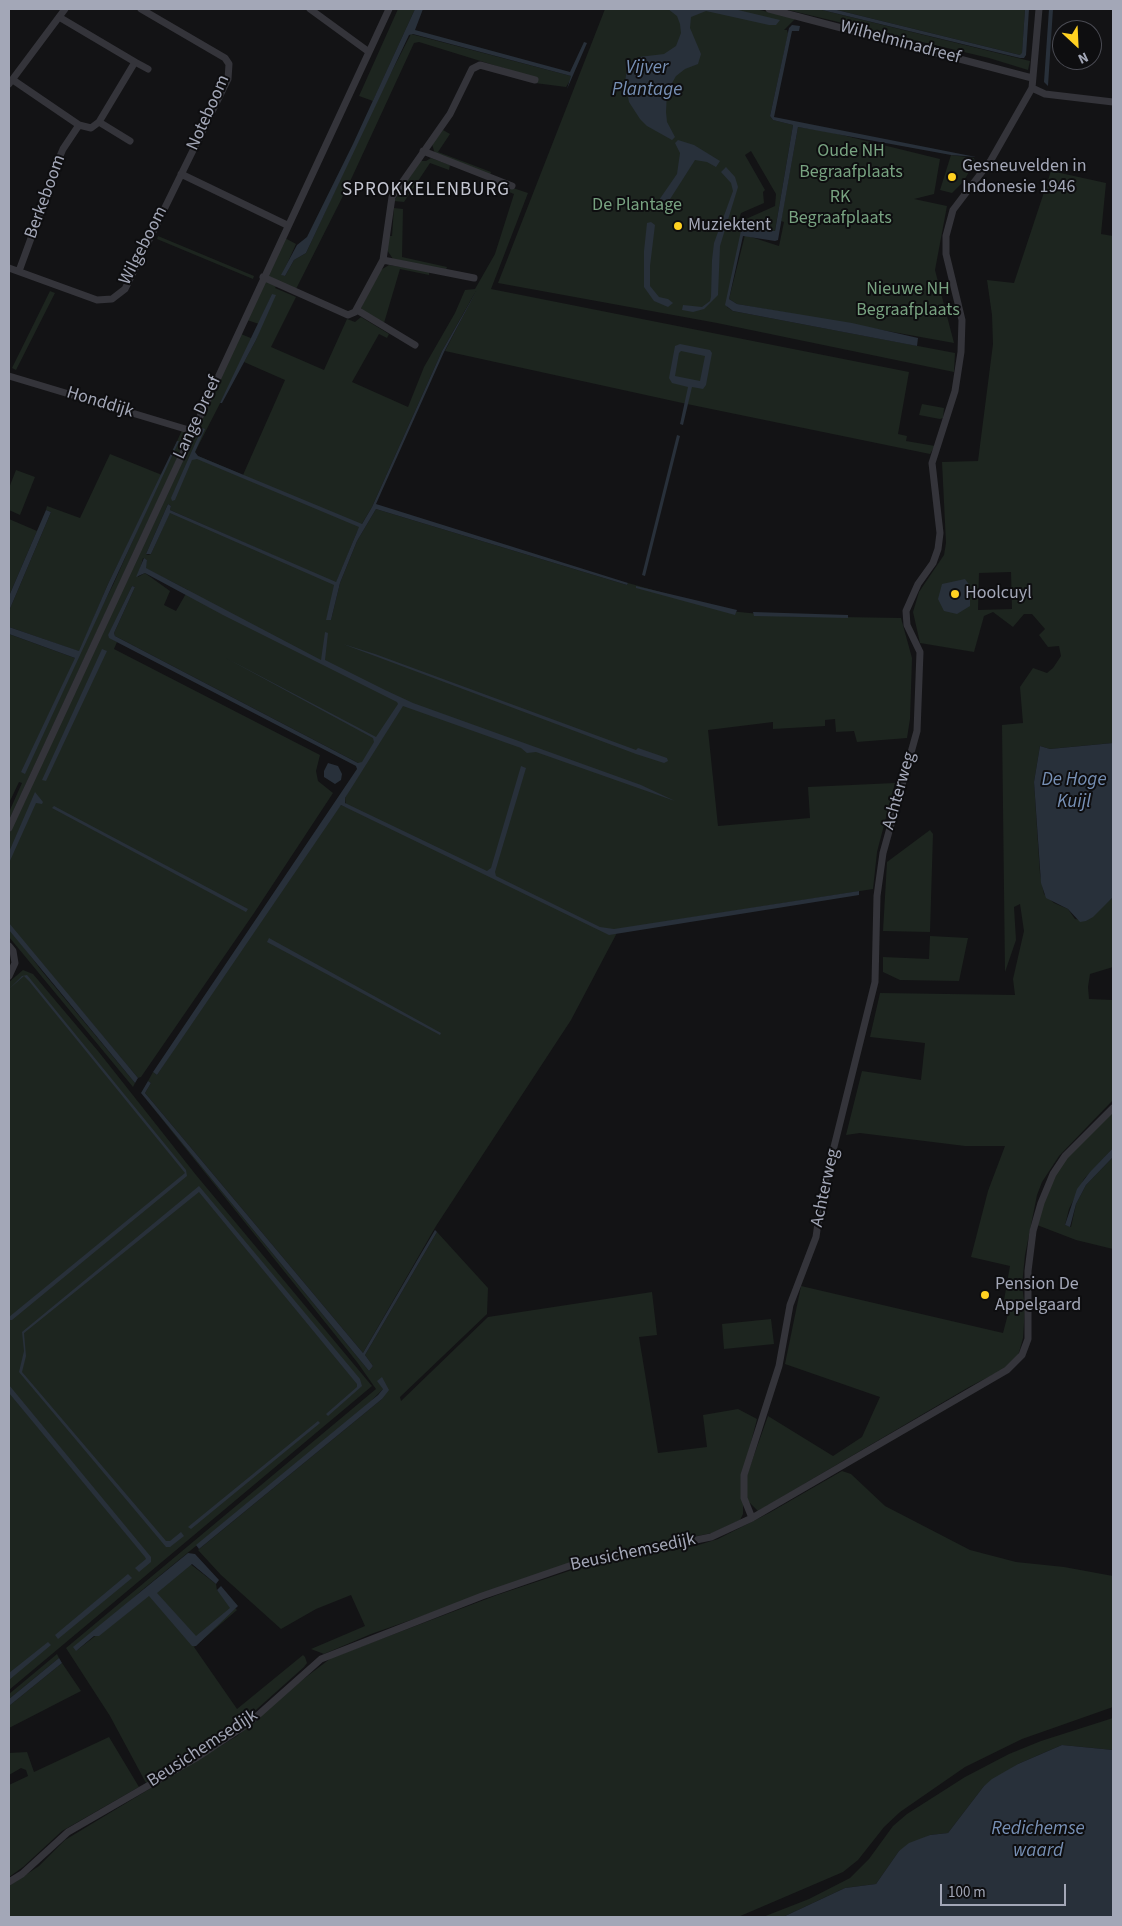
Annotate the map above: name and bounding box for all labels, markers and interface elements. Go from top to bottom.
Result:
street label: Wilhelminadreef [837,17,963,69]
north arrow [1052,20,1102,70]
text: N [1074,47,1091,69]
water label: Vijver Plantage [612,58,682,102]
street label: Noteboom [183,72,235,154]
park label: Oude NH Begraafplaats [799,141,903,183]
street label: Berkeboom [21,152,71,242]
place label: Gesneuvelden in Indonesie 1946 [962,156,1087,198]
marker: Gesneuvelden in Indonesie 1946 [946,171,958,183]
district label: SPROKKELENBURG [340,180,512,202]
park label: RK Begraafplaats [788,187,892,230]
park label: De Plantage [592,195,682,217]
street label: Wilgeboom [115,203,173,289]
place label: Muziektent [688,215,771,237]
marker: Muziektent [672,220,684,232]
park label: Nieuwe NH Begraafplaats [856,279,960,322]
street label: Lange Dreef [169,373,227,463]
street label: Honddijk [64,383,136,423]
place label: Hoolcuyl [965,583,1032,605]
marker: Hoolcuyl [949,588,961,600]
street label: Achterweg [879,750,921,832]
water label: De Hoge Kuijl [1042,770,1106,814]
street label: Achterweg [807,1147,845,1229]
place label: Pension De Appelgaard [995,1274,1081,1316]
marker: Pension De Appelgaard [979,1289,991,1301]
street label: Beusichemsedijk [568,1529,698,1577]
street label: Beusichemsedijk [144,1705,262,1793]
water label: Redichemse waard [991,1819,1085,1863]
scale bar [942,1874,1068,1906]
text: 100 m [948,1882,986,1903]

